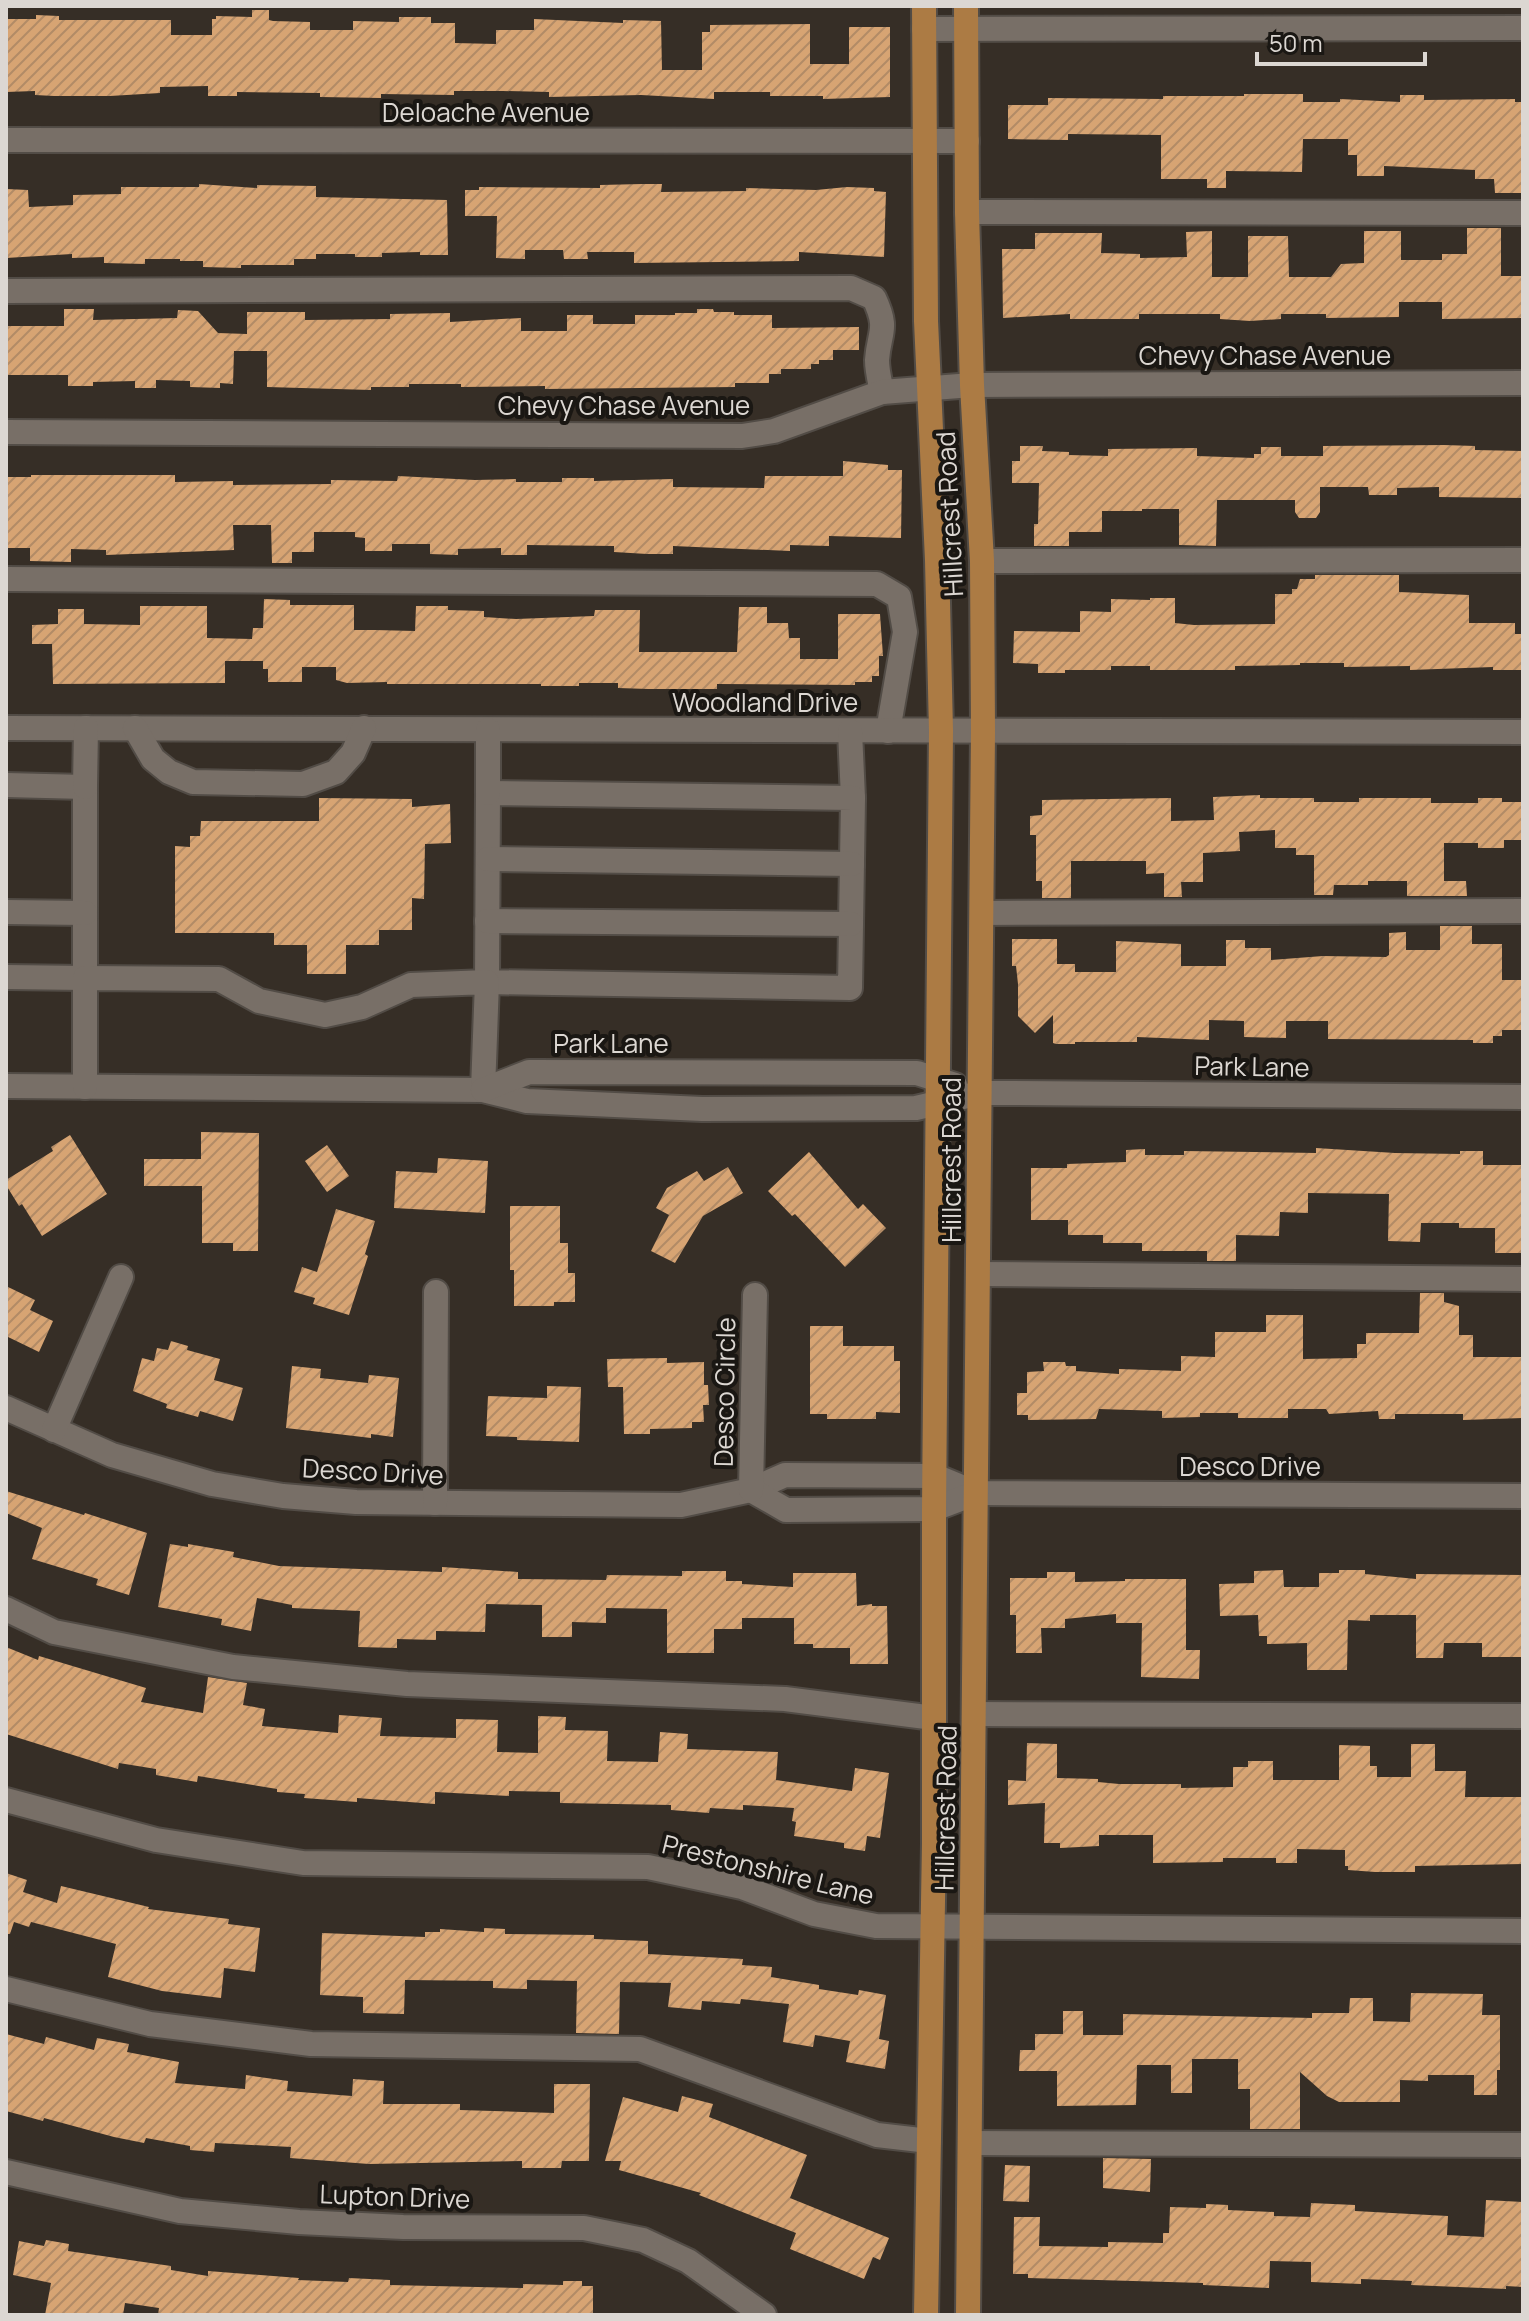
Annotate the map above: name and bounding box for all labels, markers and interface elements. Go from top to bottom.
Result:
scale bar [1257,16,1425,66]
text: 50 m [1269,26,1323,59]
street label: Deloache Avenue [382,94,590,130]
street label: Chevy Chase Avenue [1139,337,1391,373]
street label: Chevy Chase Avenue [498,387,750,423]
street label: Hillcrest Road [927,430,971,598]
street label: Woodland Drive [672,684,858,720]
street label: Park Lane [553,1025,669,1061]
street label: Park Lane [1194,1047,1310,1085]
street label: Hillcrest Road [933,1077,969,1243]
street label: Desco Circle [705,1317,743,1467]
street label: Desco Drive [1179,1448,1321,1484]
street label: Desco Drive [301,1449,445,1493]
street label: Hillcrest Road [926,1725,964,1891]
street label: Prestonshire Lane [658,1825,878,1913]
street label: Lupton Drive [319,2175,471,2217]

